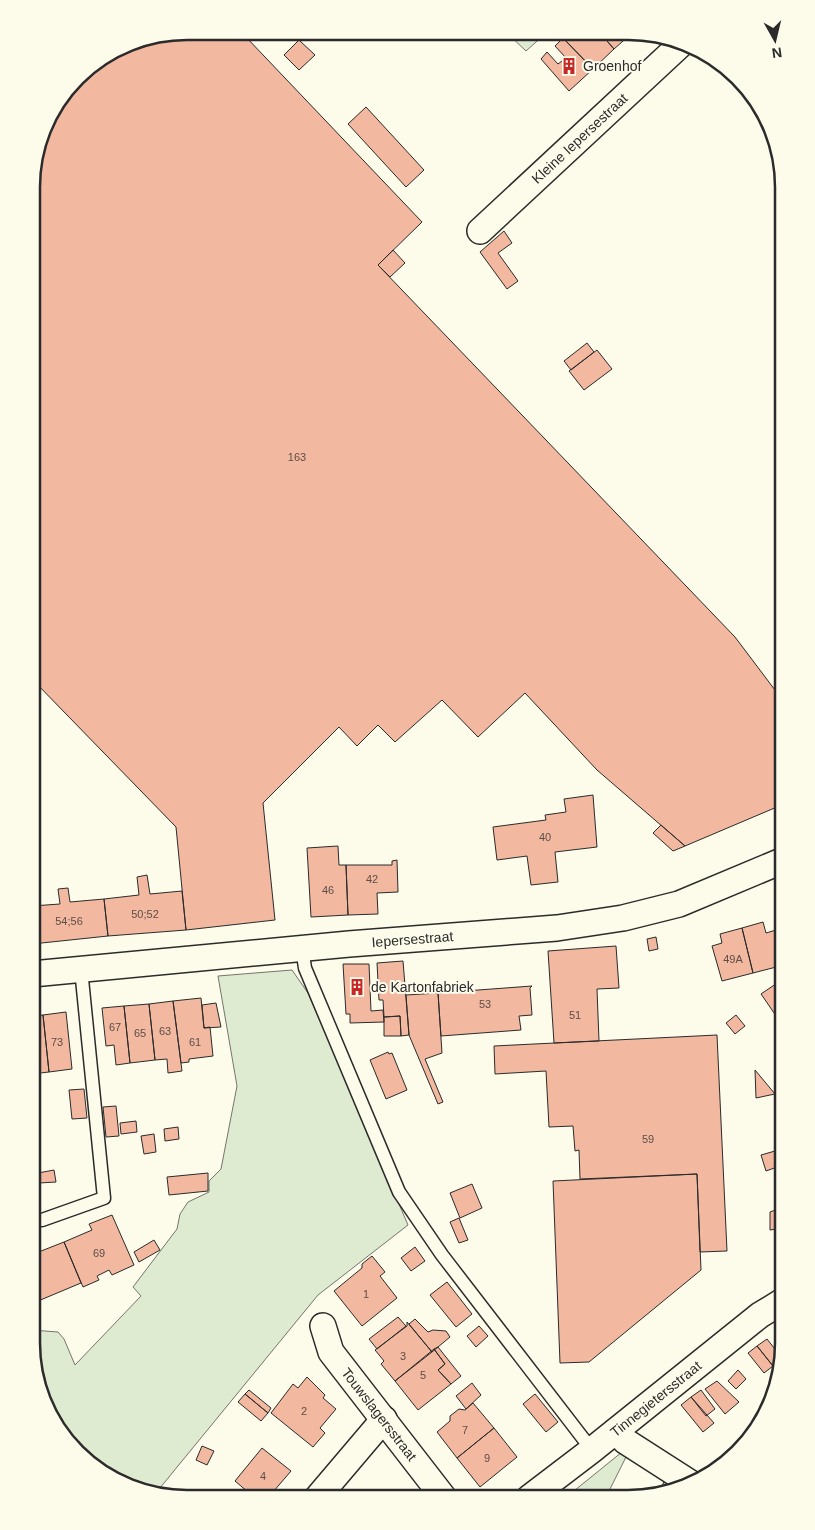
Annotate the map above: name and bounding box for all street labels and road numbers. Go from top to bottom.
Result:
street label: Kleine Iepersestraat [528,90,631,187]
street label: Iepersestraat [371,928,454,950]
street label: Tinnegietersstraat [607,1357,704,1440]
street label: Touwslagersstraat [338,1365,420,1464]

